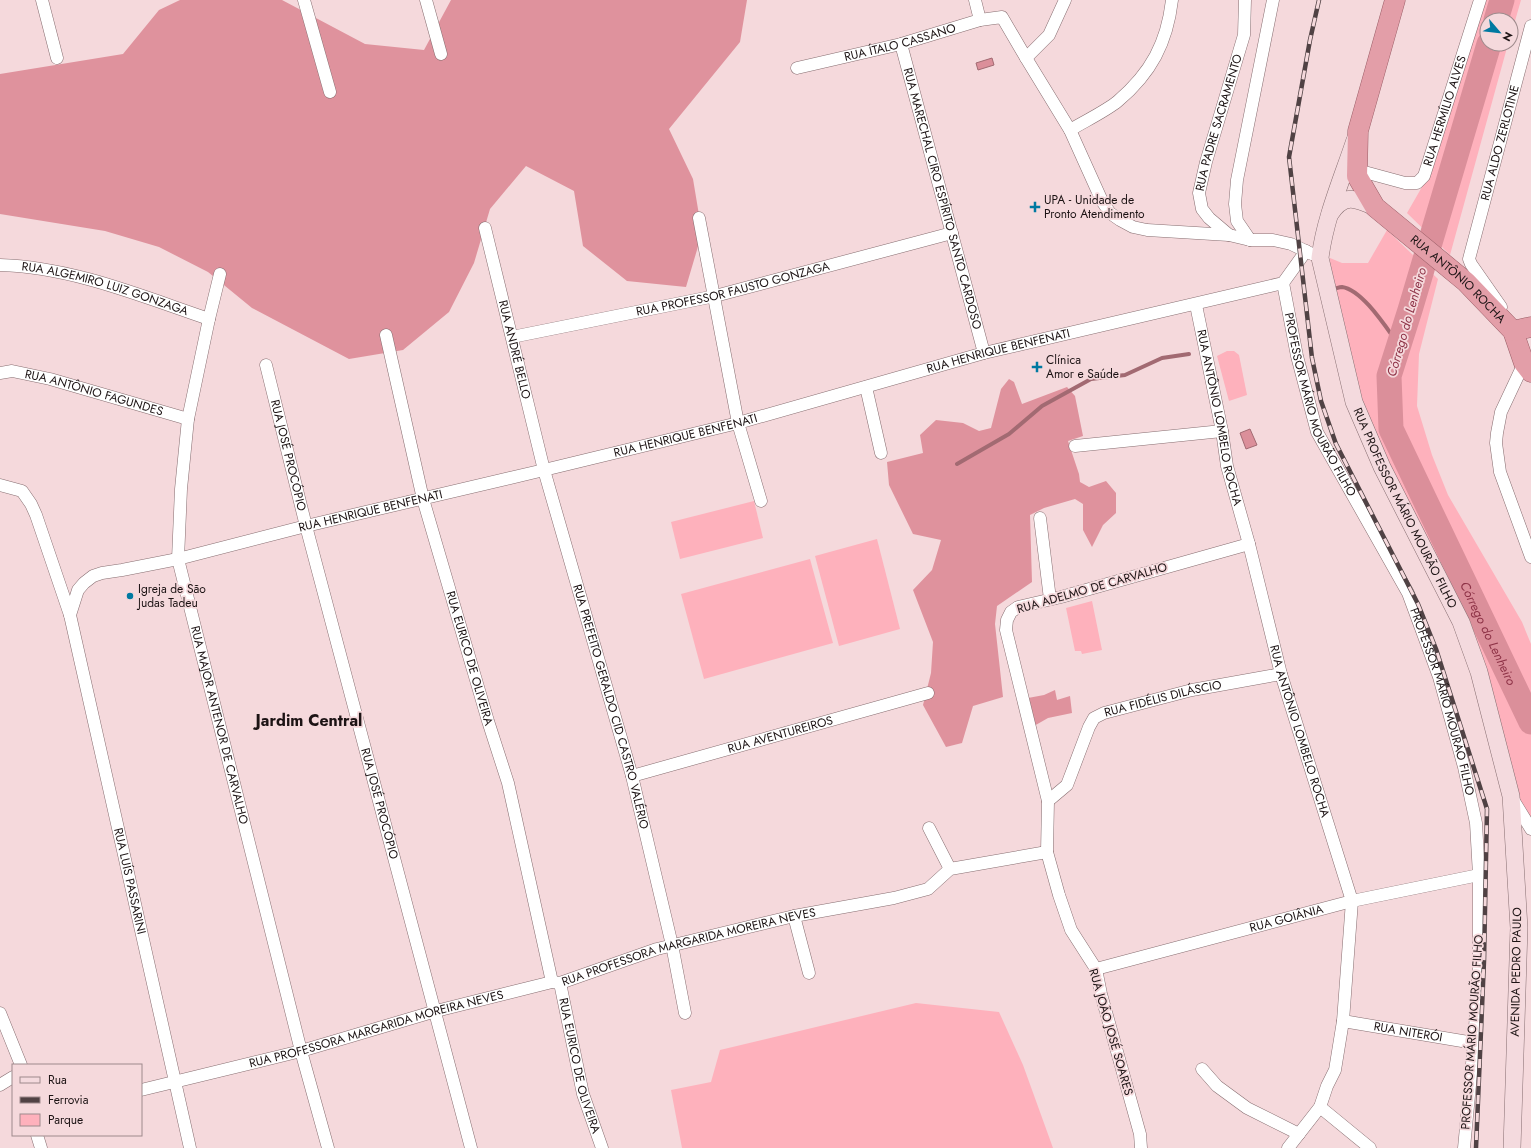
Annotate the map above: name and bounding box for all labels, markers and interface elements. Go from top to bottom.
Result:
north arrow [1479,12,1519,52]
street label: RUA ÍTALO CASSANO [842,19,958,66]
text: N [1499,29,1517,44]
street label: RUA PADRE SACRAMENTO [1191,52,1247,193]
street label: RUA HERMÍLIO ALVES [1419,53,1471,168]
street label: RUA MARECHAL CIRO ESPÍRITO SANTO CARDOSO [899,66,986,331]
street label: RUA ALDO ZERLOTINE [1476,83,1524,203]
place label: UPA - Unidade de Pronto Atendimento [1044,191,1145,223]
marker: UPA - Unidade de Pronto Atendimento [1029,201,1041,213]
street label: RUA ANTÔNIO ROCHA [1406,231,1510,327]
street label: RUA ALGEMIRO LUIZ GONZAGA [21,257,191,320]
street label: RUA PROFESSOR FAUSTO GONZAGA [634,257,832,321]
water label: Córrego do Lenheiro [1382,265,1431,379]
street label: RUA ANDRÉ BELLO [494,298,535,401]
street label: PROFESSOR MÁRIO MOURÃO FILHO [1280,311,1361,500]
street label: RUA HENRIQUE BENFENATI [924,324,1072,378]
street label: RUA ANTÔNIO LOMBELO ROCHA [1192,328,1247,508]
place label: Clínica Amor e Saúde [1046,351,1119,383]
marker: Clínica Amor e Saúde [1031,361,1043,373]
street label: RUA ANTÔNIO FAGUNDES [23,365,166,420]
street label: RUA JOSÉ PROCÓPIO [266,398,311,513]
street label: RUA PROFESSOR MÁRIO MOURÃO FILHO [1349,405,1462,611]
street label: RUA HENRIQUE BENFENATI [612,409,759,462]
street label: RUA HENRIQUE BENFENATI [296,485,444,537]
street label: RUA ADELMO DE CARVALHO [1015,558,1169,618]
water label: Córrego do Lenheiro [1455,578,1521,688]
place label: Igreja de São Judas Tadeu [136,580,206,612]
street label: RUA PREFEITO GERALDO CID CASTRO VALÉRIO [568,582,653,831]
street label: RUA EURICO DE OLIVEIRA [441,589,498,728]
marker: Igreja de São Judas Tadeu [125,591,135,601]
street label: PROFESSOR MÁRIO MOURÃO FILHO [1405,605,1479,797]
street label: RUA MAJOR ANTENOR DE CARVALHO [186,624,253,826]
street label: RUA ANTÔNIO LOMBELO ROCHA [1265,643,1334,820]
street label: RUA FIDÉLIS DILÁSCIO [1102,676,1223,722]
district label: Jardim Central [253,709,362,732]
street label: RUA AVENTUREIROS [726,711,835,758]
street label: RUA JOSÉ PROCÓPIO [356,746,403,861]
street label: RUA LUÍS PASSARINI [109,826,151,936]
street label: RUA GOIÂNIA [1248,900,1325,937]
street label: RUA PROFESSORA MARGARIDA MOREIRA NEVES [559,903,817,991]
street label: AVENIDA PEDRO PAULO [1506,907,1526,1037]
street label: PROFESSOR MÁRIO MOURÃO FILHO [1456,934,1488,1130]
street label: RUA JOÃO JOSÉ SOARES [1084,967,1138,1098]
street label: RUA PROFESSORA MARGARIDA MOREIRA NEVES [247,985,506,1072]
street label: RUA EURICO DE OLIVEIRA [554,996,605,1136]
street label: RUA NITERÓI [1372,1017,1444,1047]
legend [12,1064,142,1136]
text: Rua [48,1071,67,1089]
text: Ferrovia [48,1091,89,1109]
text: Parque [48,1111,83,1129]

